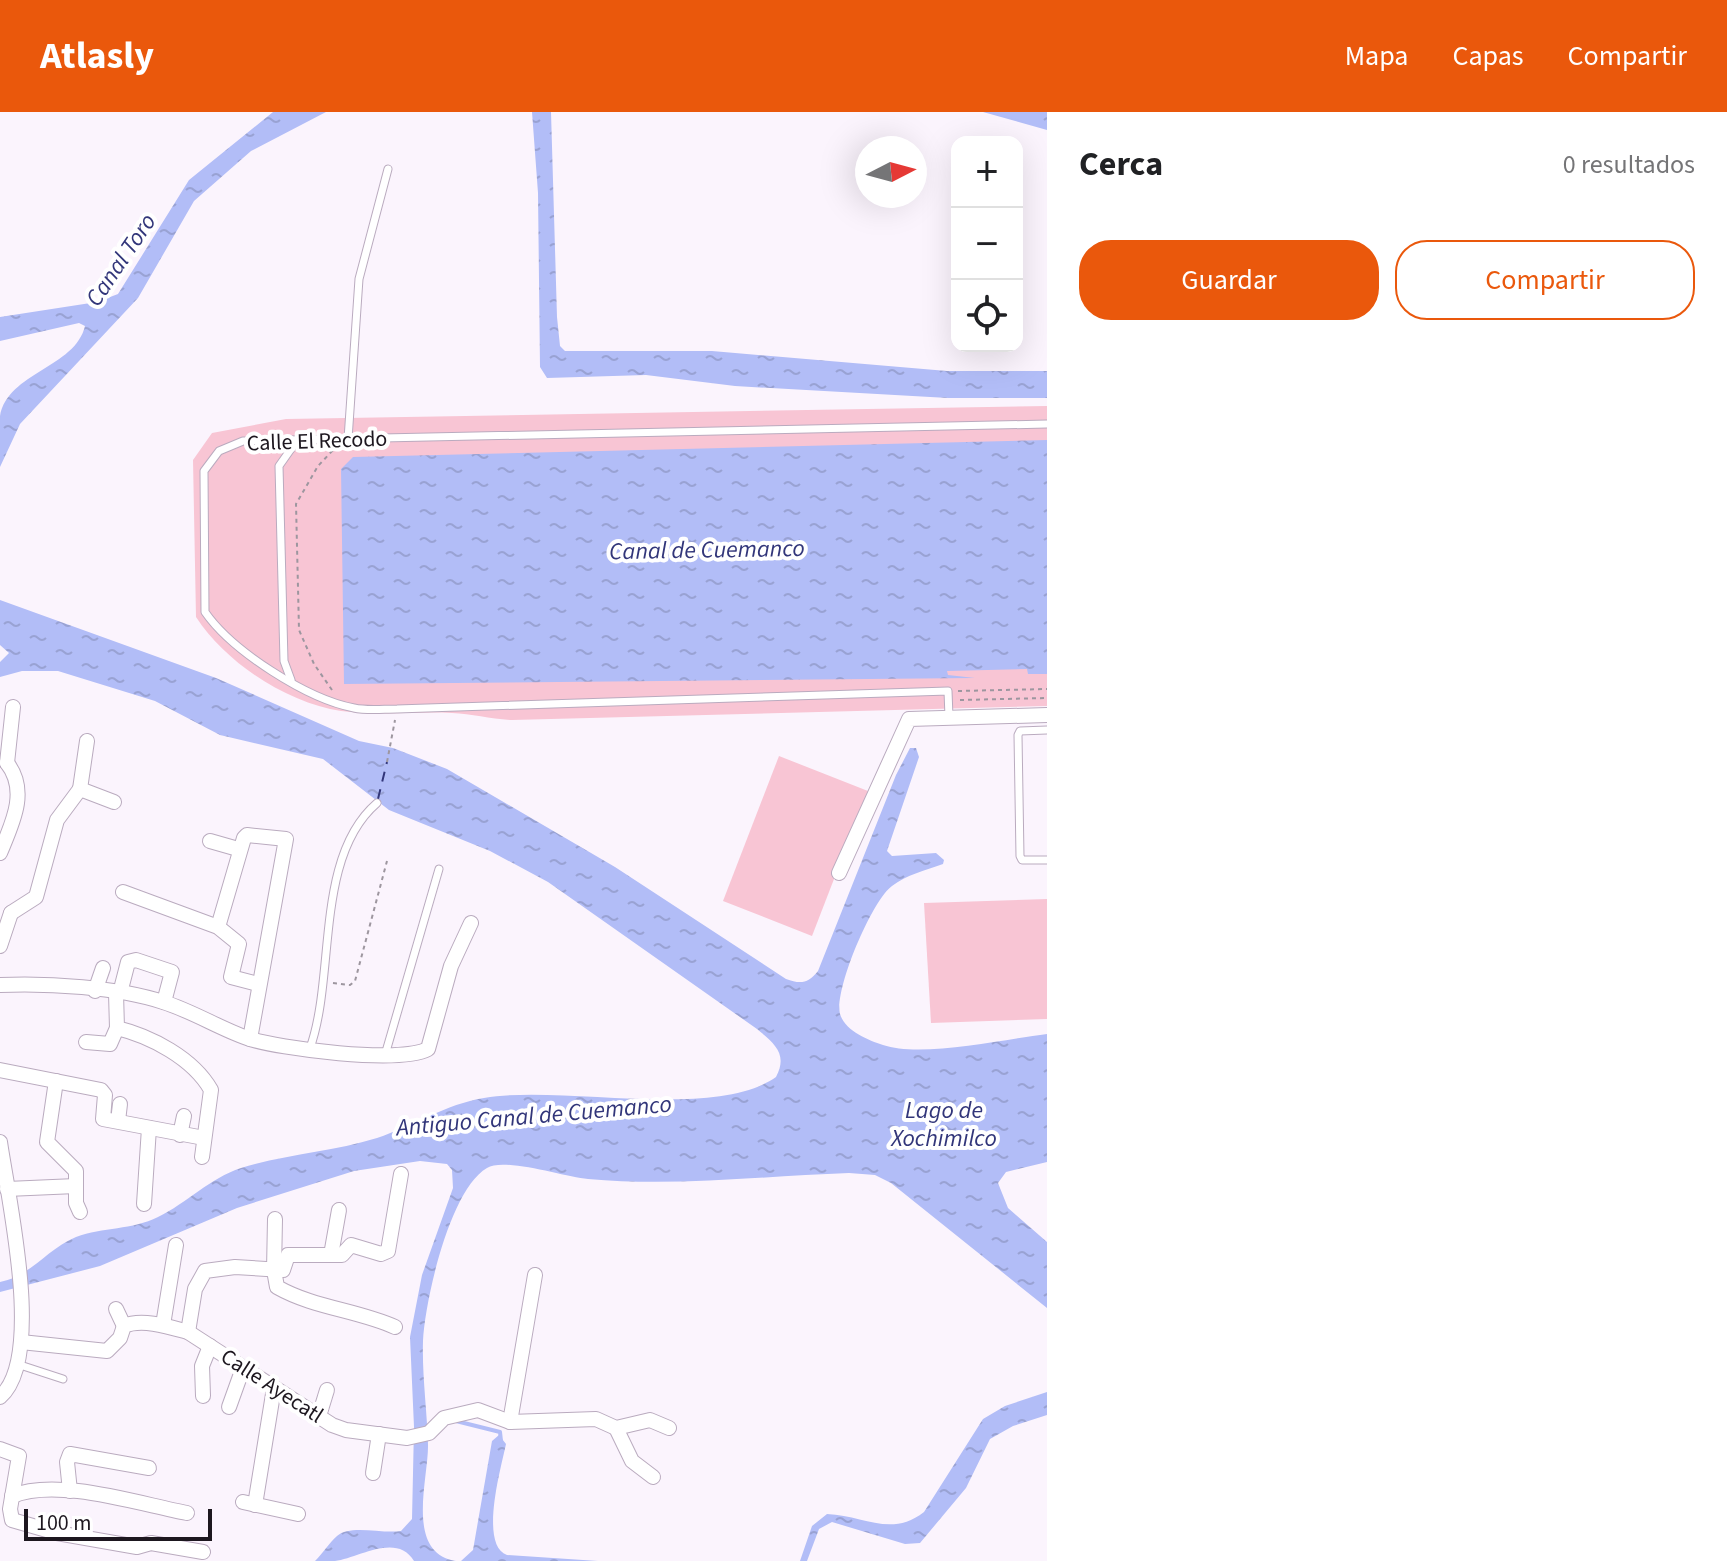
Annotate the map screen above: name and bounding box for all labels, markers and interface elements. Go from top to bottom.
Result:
text: Atlasly [40,29,154,83]
text: Mapa [1345,36,1408,76]
text: Capas [1452,36,1524,76]
text: Compartir [1568,36,1687,76]
north arrow [855,136,927,208]
map controls [951,136,1023,352]
button: + [951,136,1023,208]
text: Cerca [1079,140,1163,189]
text: 0 resultados [1563,146,1695,183]
water label: Canal Toro [77,207,165,313]
button: − [951,208,1023,280]
button: Guardar [1079,240,1379,320]
button: Compartir [1395,240,1695,320]
button: locate [951,280,1023,352]
street label: Calle El Recodo [246,423,388,459]
water label: Canal de Cuemanco [609,531,805,569]
water label: Antiguo Canal de Cuemanco [393,1087,673,1146]
water label: Lago de Xochimilco [890,1093,997,1156]
street label: Calle Ayecatl [214,1341,330,1431]
scale bar [24,1505,212,1541]
text: 100 m [36,1507,91,1539]

